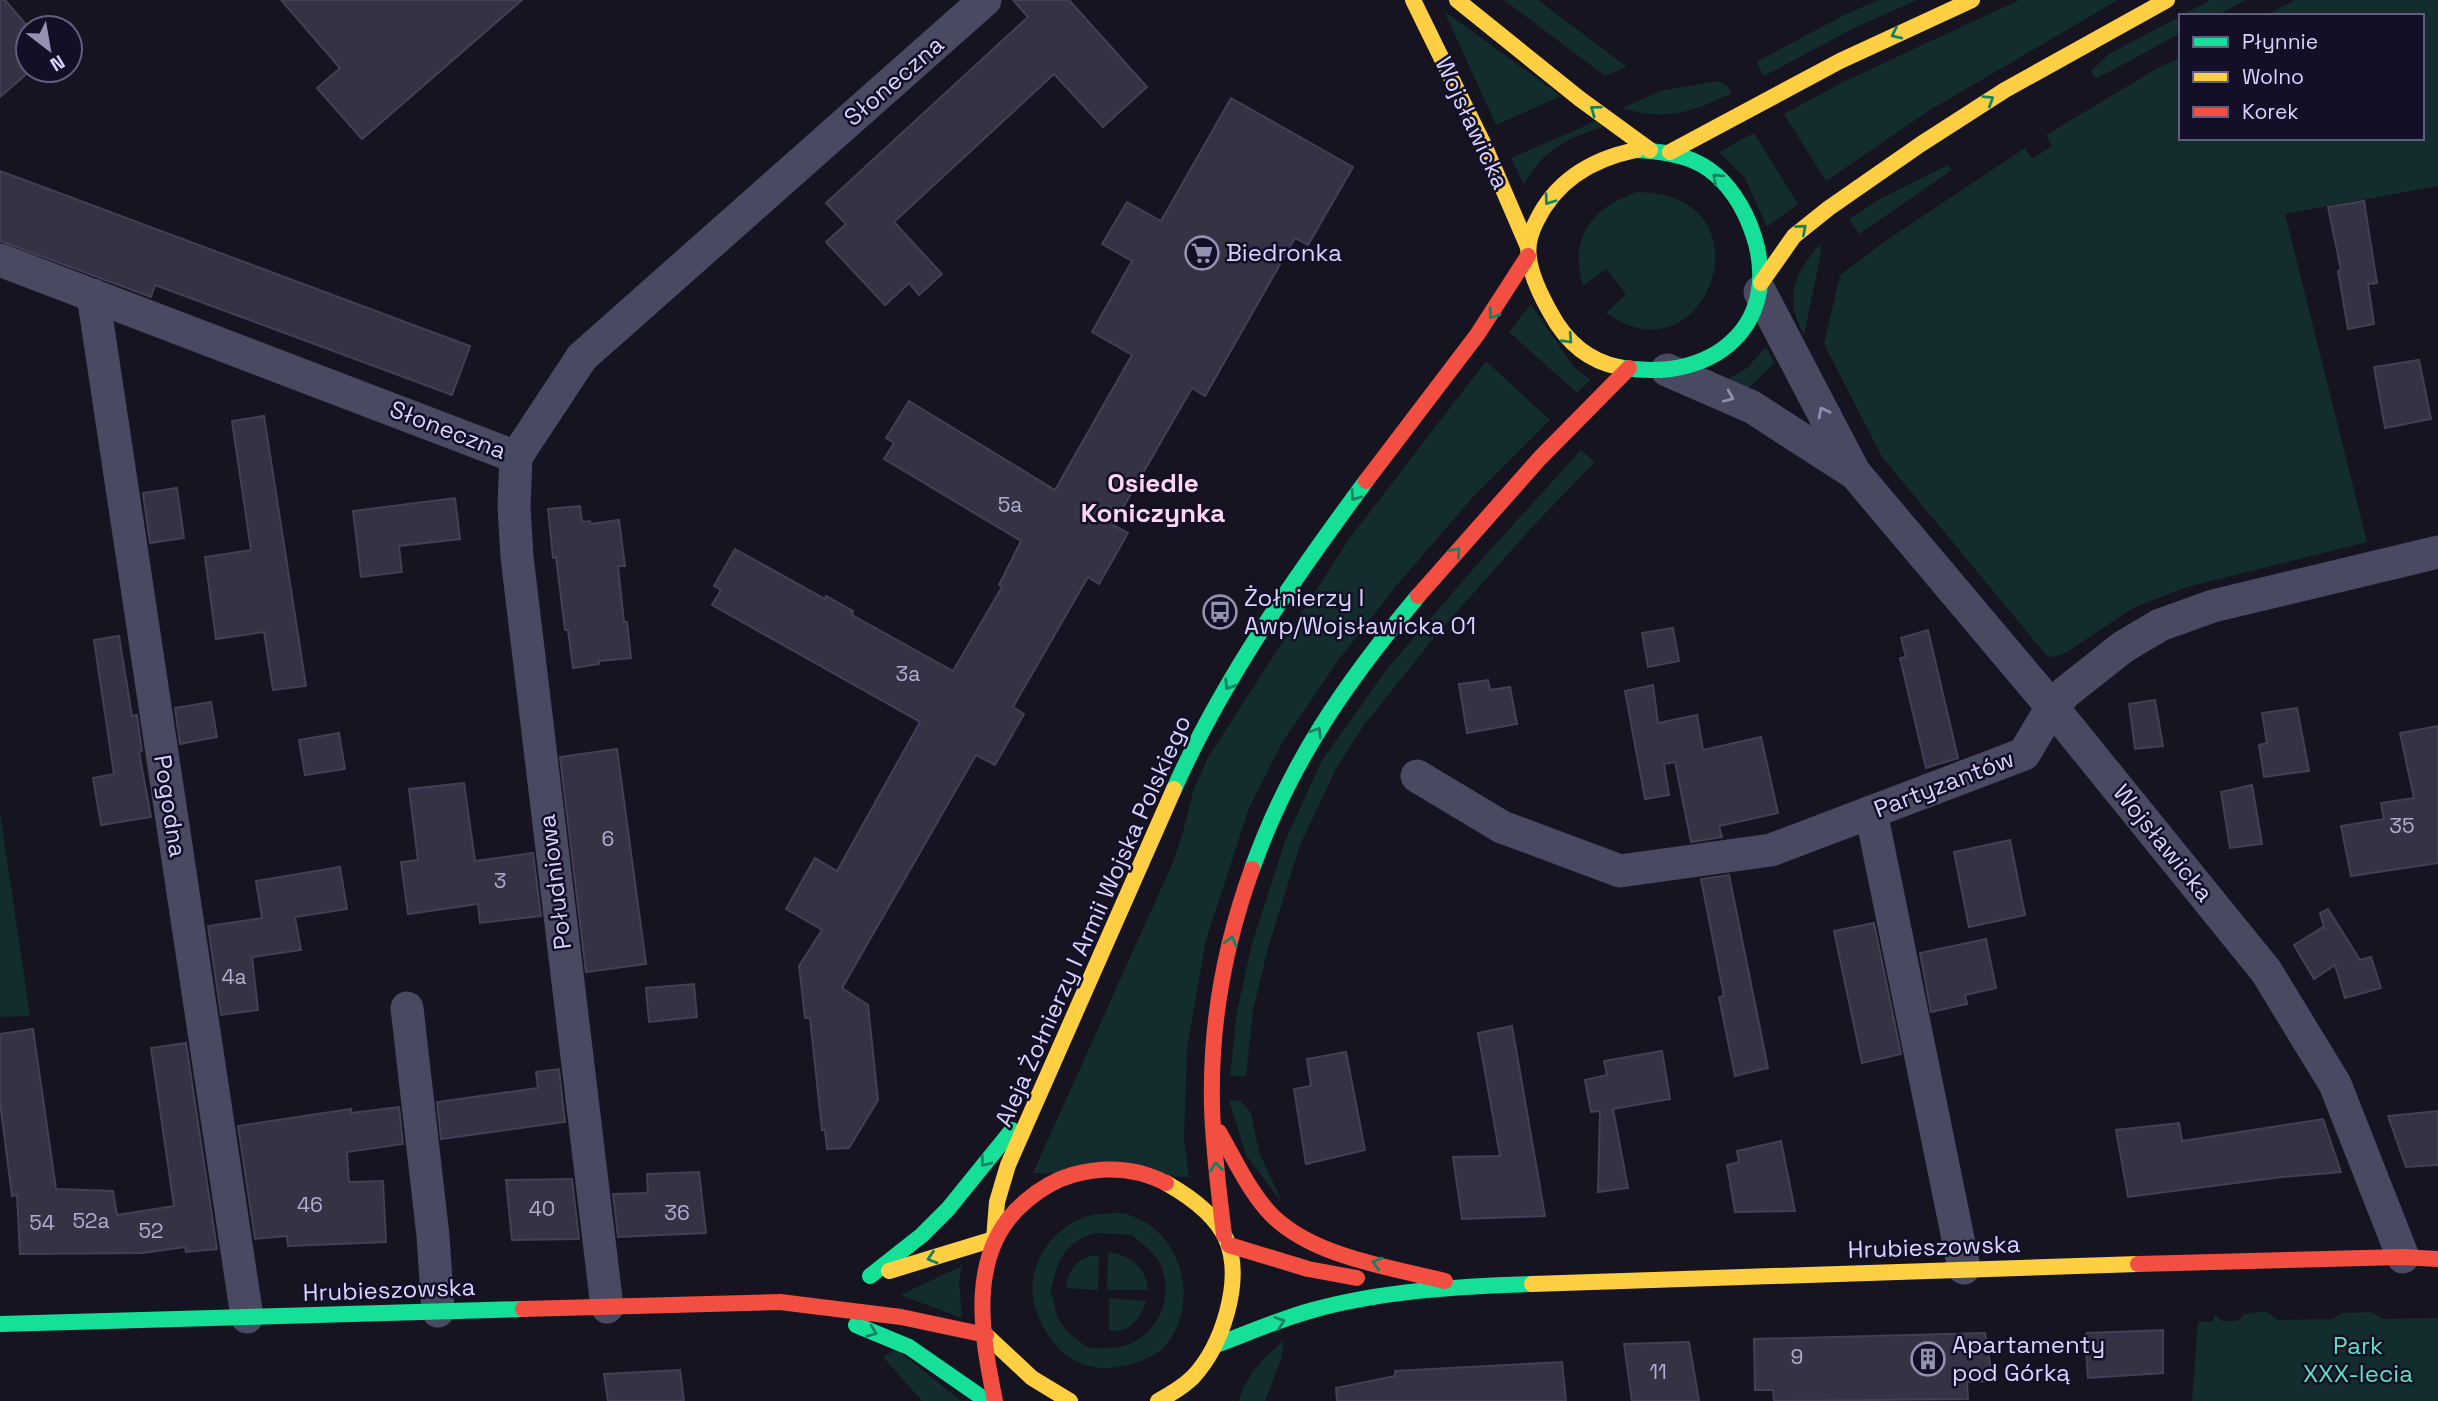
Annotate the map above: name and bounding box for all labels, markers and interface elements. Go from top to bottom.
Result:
north arrow [14,14,84,84]
legend [2179,14,2424,140]
one-way arrow [1891,26,1903,40]
text: Płynnie [2242,28,2318,55]
street label: Słoneczna [837,29,950,132]
text: N [46,49,69,77]
street label: Wojsławicka [1428,52,1517,194]
text: Wolno [2242,63,2304,90]
one-way arrow [1982,95,1995,108]
text: Korek [2242,98,2299,125]
one-way arrow [1590,106,1603,118]
one-way arrow [1713,173,1726,186]
one-way arrow [1545,192,1557,205]
one-way arrow [1795,225,1807,238]
supermarket icon: Biedronka [1183,234,1221,272]
place label: Biedronka [1226,237,1342,268]
one-way arrow [1489,307,1501,319]
one-way arrow [1560,331,1573,344]
one-way arrow [1723,389,1735,403]
street label: Słoneczna [386,393,511,466]
one-way arrow [1817,407,1831,419]
district label: Osiedle Koniczynka [1081,466,1225,530]
one-way arrow [1351,488,1363,500]
house number: 5a [998,491,1022,518]
one-way arrow [1448,547,1460,560]
place label: Żołnierzy I Awp/Wojsławicka 01 [1244,582,1476,641]
bus stop icon: Żołnierzy I Awp/Wojsławicka 01 [1201,593,1239,631]
house number: 3a [896,660,920,687]
one-way arrow [1224,677,1237,690]
street label: Aleja Żołnierzy I Armii Wojska Polskiego [987,710,1198,1131]
one-way arrow [1308,726,1321,739]
street label: Partyzantów [1869,743,2018,824]
street label: Pogodna [147,753,194,859]
street label: Wojsławicka [2107,778,2220,908]
house number: 35 [2389,812,2415,839]
street label: Południowa [531,813,578,951]
house number: 6 [602,825,614,852]
house number: 3 [494,867,506,894]
one-way arrow [1223,936,1237,948]
house number: 4a [221,963,247,990]
one-way arrow [981,1154,994,1166]
one-way arrow [1209,1161,1224,1173]
house number: 46 [297,1191,323,1218]
house number: 40 [529,1195,555,1222]
house number: 36 [664,1199,690,1226]
house number: 52a [72,1207,110,1234]
house number: 54 [29,1209,55,1236]
house number: 52 [138,1217,164,1244]
street label: Hrubieszowska [1847,1228,2021,1265]
one-way arrow [926,1249,938,1264]
one-way arrow [1372,1257,1384,1271]
street label: Hrubieszowska [302,1271,476,1308]
one-way arrow [1274,1316,1286,1330]
one-way arrow [865,1323,877,1337]
place label: Apartamenty pod Górką [1952,1329,2105,1388]
park label: Park XXX-lecia [2303,1330,2413,1389]
building icon: Apartamenty pod Górką [1909,1340,1947,1378]
house number: 9 [1791,1343,1803,1370]
house number: 11 [1649,1358,1667,1385]

